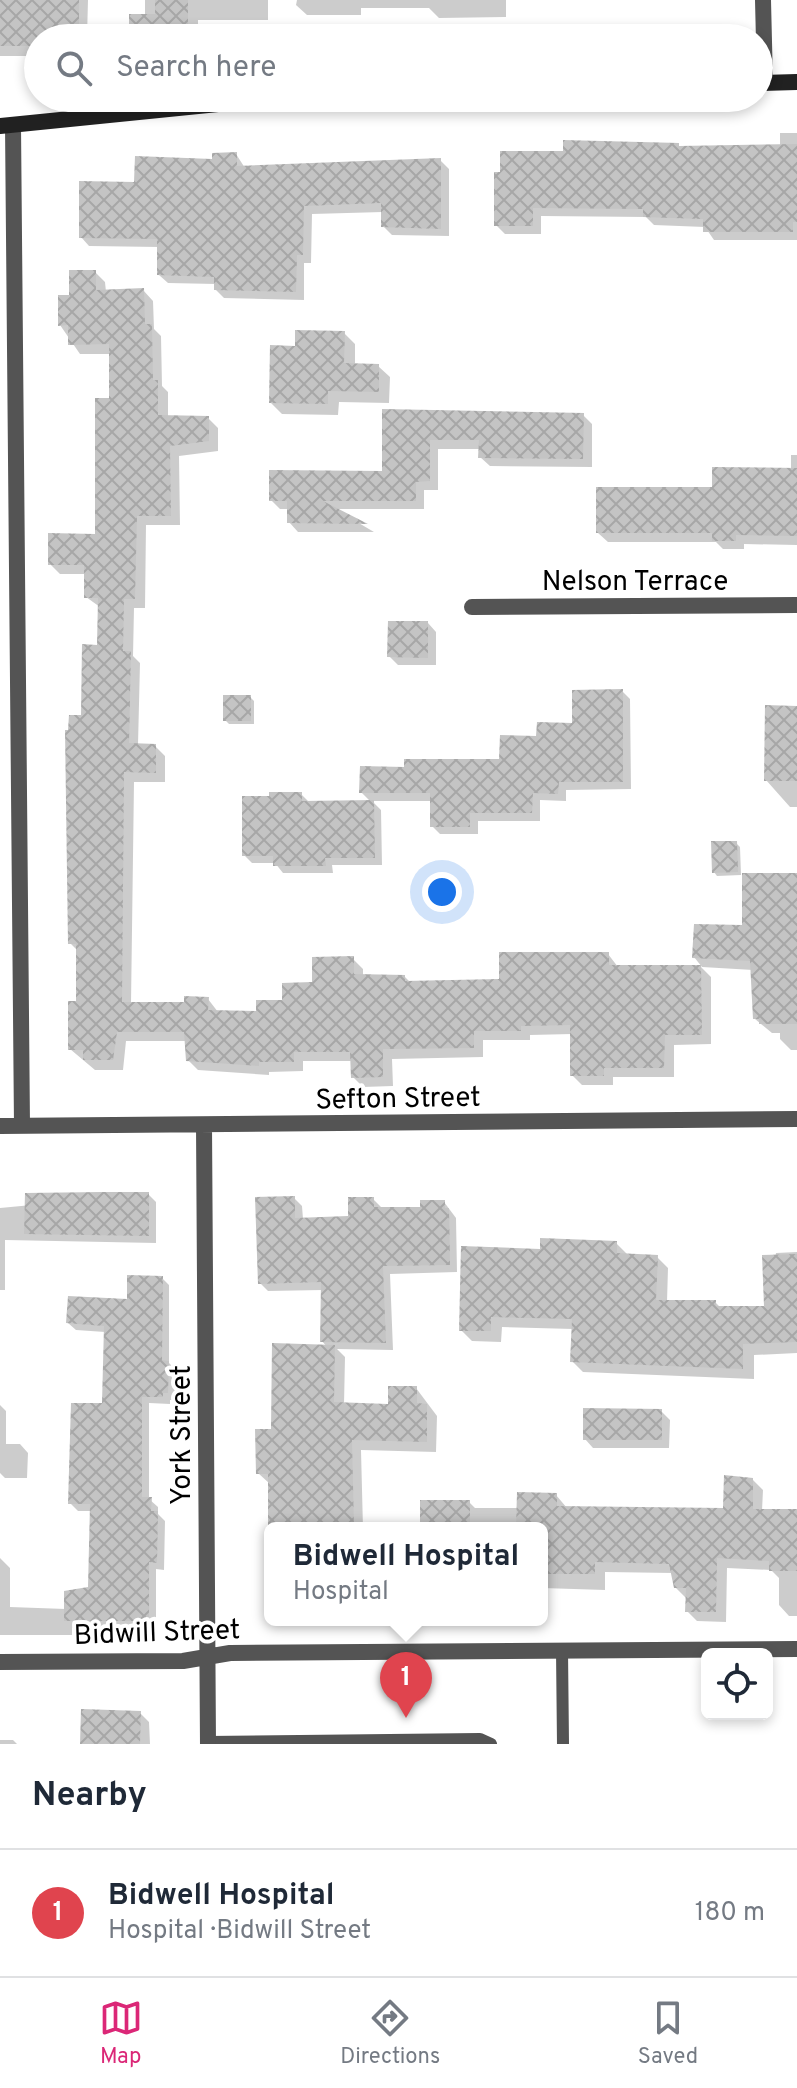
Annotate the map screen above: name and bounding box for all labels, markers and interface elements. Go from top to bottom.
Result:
search box [24,24,773,112]
icon: search [52,46,96,90]
text: Search here [116,50,276,87]
street label: Nelson Terrace [542,565,728,601]
your location [422,872,462,912]
street label: Sefton Street [315,1081,481,1119]
street label: York Street [165,1365,201,1505]
popup [264,1522,548,1626]
text: Bidwell Hospital [293,1539,519,1576]
text: Hospital [293,1576,389,1609]
street label: Bidwill Street [73,1613,241,1655]
map controls [701,1648,773,1720]
button: locate [701,1648,773,1720]
pin: 1 [380,1652,432,1718]
text: Nearby [32,1775,147,1818]
text: Bidwell Hospital [108,1878,334,1915]
text: 1 [53,1897,63,1930]
text: 180 m [695,1897,765,1930]
text: Hospital · Bidwill Street [108,1915,371,1948]
tab: Map [99,1996,143,2071]
tab: Directions [340,1996,440,2071]
tab: Saved [638,1996,698,2071]

